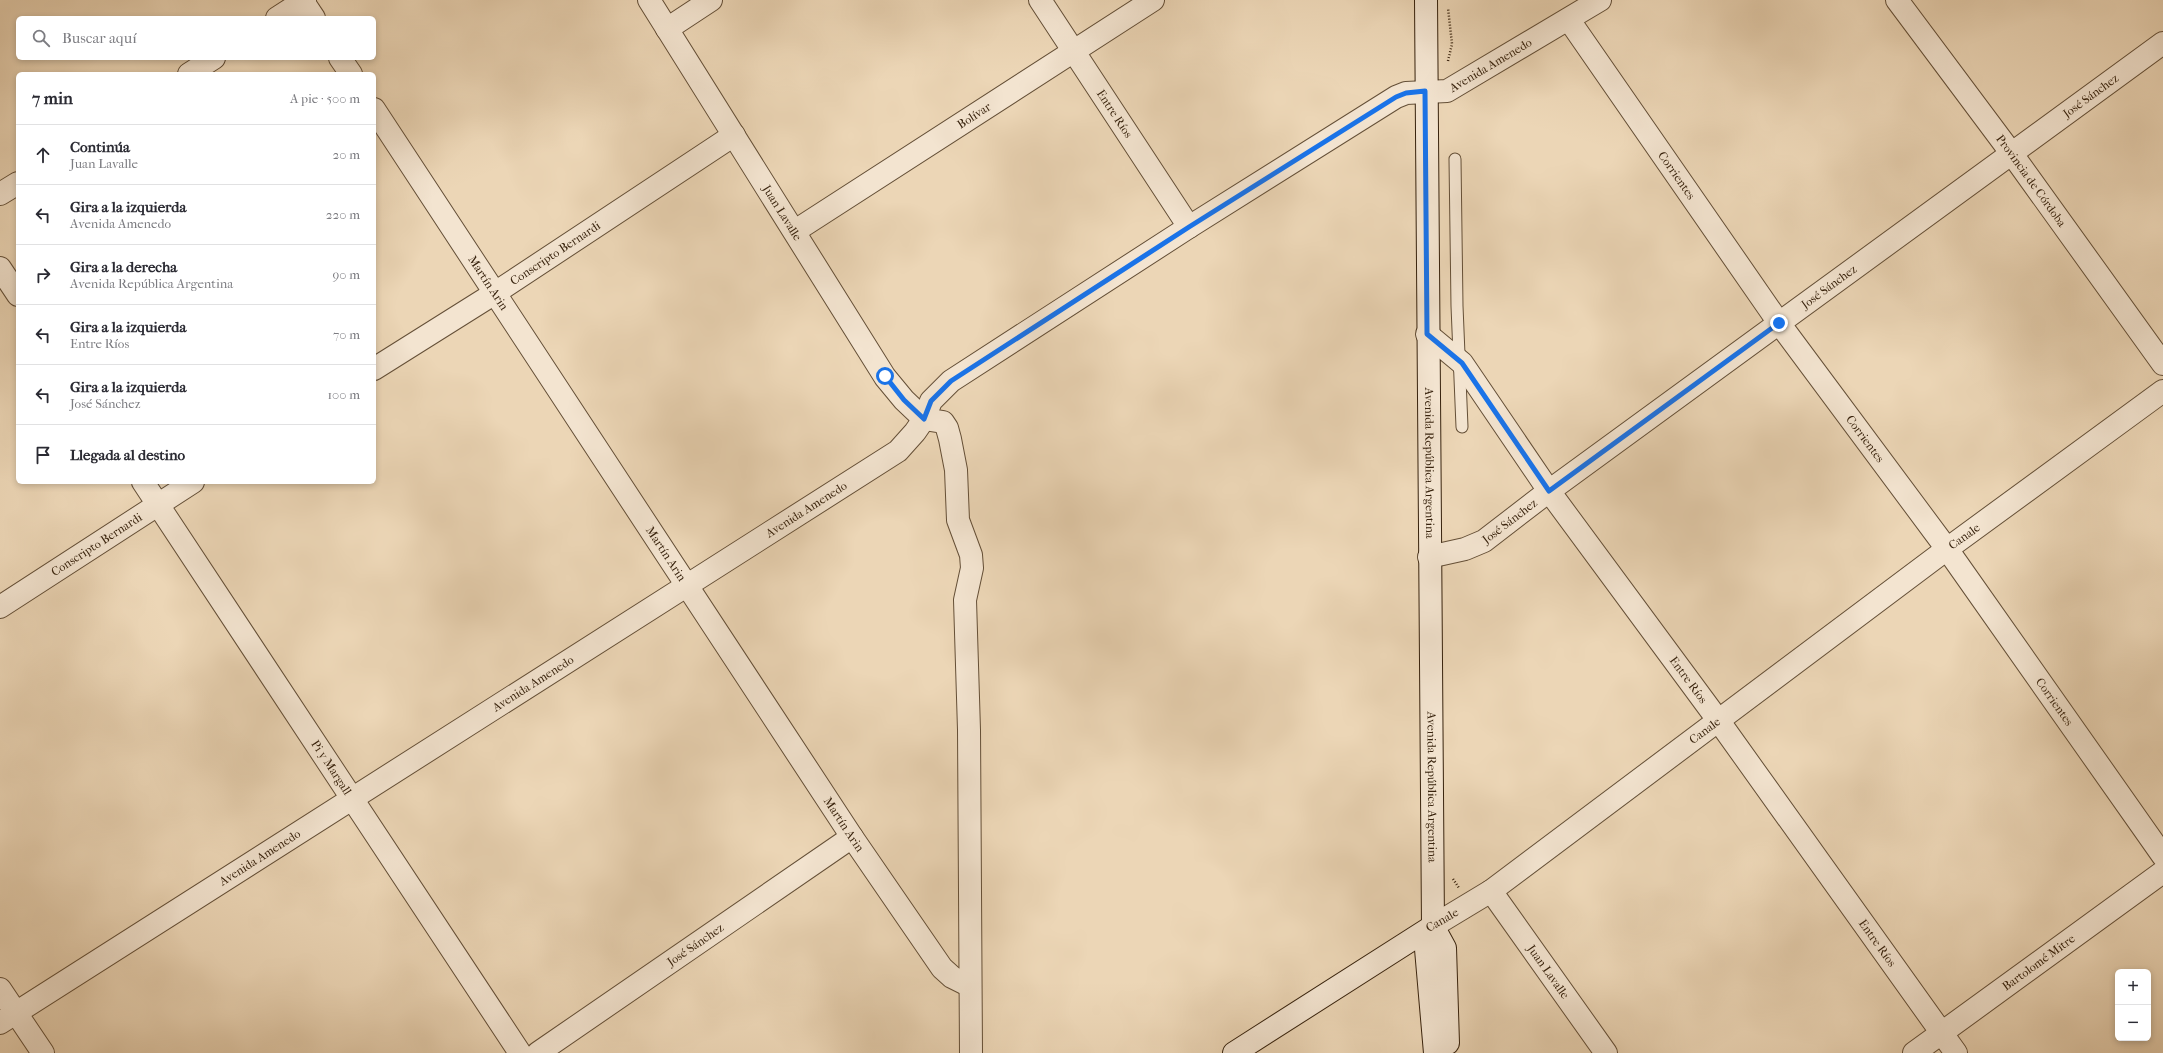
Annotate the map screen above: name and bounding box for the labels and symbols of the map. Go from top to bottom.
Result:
street label: Avenida Amenedo [1446,35,1534,96]
street label: José Sánchez [2059,71,2122,121]
street label: Entre Ríos [1094,87,1136,141]
street label: Bolívar [955,99,994,131]
street label: Provincia de Córdoba [1993,132,2069,230]
street label: Corrientes [1655,149,1698,203]
street label: Juan Lavalle [759,182,805,243]
street label: Conscripto Bernardi [507,218,603,288]
street label: Martín Arin [465,253,511,313]
street label: José Sánchez [1798,261,1860,312]
route end [1770,314,1788,332]
route start [876,367,894,385]
street label: Avenida República Argentina [1422,386,1437,539]
street label: Corrientes [1843,412,1888,466]
street label: Avenida Amenedo [762,478,850,541]
street label: José Sánchez [1479,495,1540,547]
street label: Conscripto Bernardi [48,510,145,579]
street label: Canale [1946,520,1983,553]
street label: Martín Arin [643,524,689,584]
street label: Avenida Amenedo [489,652,576,715]
street label: Entre Ríos [1667,654,1711,707]
street label: Corrientes [2033,675,2076,729]
street label: Avenida República Argentina [1424,710,1440,863]
street label: Canale [1686,714,1723,747]
street label: Pi y Margall [308,737,355,798]
street label: Martín Arin [821,795,867,854]
street label: Avenida Amenedo [216,827,303,889]
street label: Canale [1423,905,1461,935]
street label: Entre Ríos [1856,917,1899,970]
street label: José Sánchez [664,920,727,970]
street label: Bartolomé Mitre [2000,931,2078,993]
street label: Juan Lavalle [1524,941,1572,1001]

